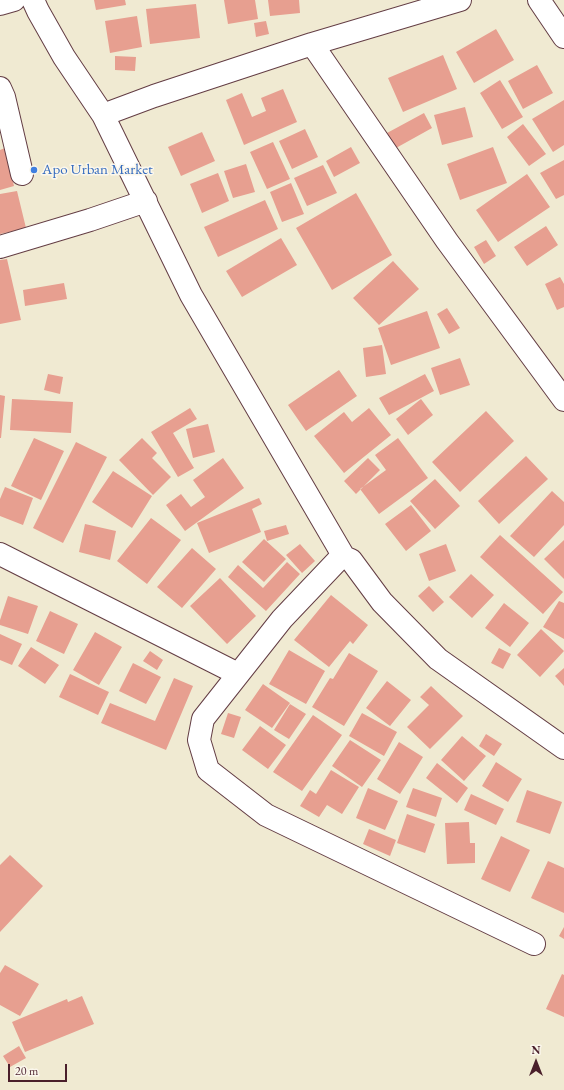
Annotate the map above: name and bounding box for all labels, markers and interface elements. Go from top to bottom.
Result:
place label: Apo Urban Market [42,161,153,179]
marker: Apo Urban Market [29,165,39,175]
north arrow [516,1042,556,1082]
text: N [532,1043,540,1057]
scale bar [10,1056,69,1082]
text: 20 m [15,1063,38,1079]

